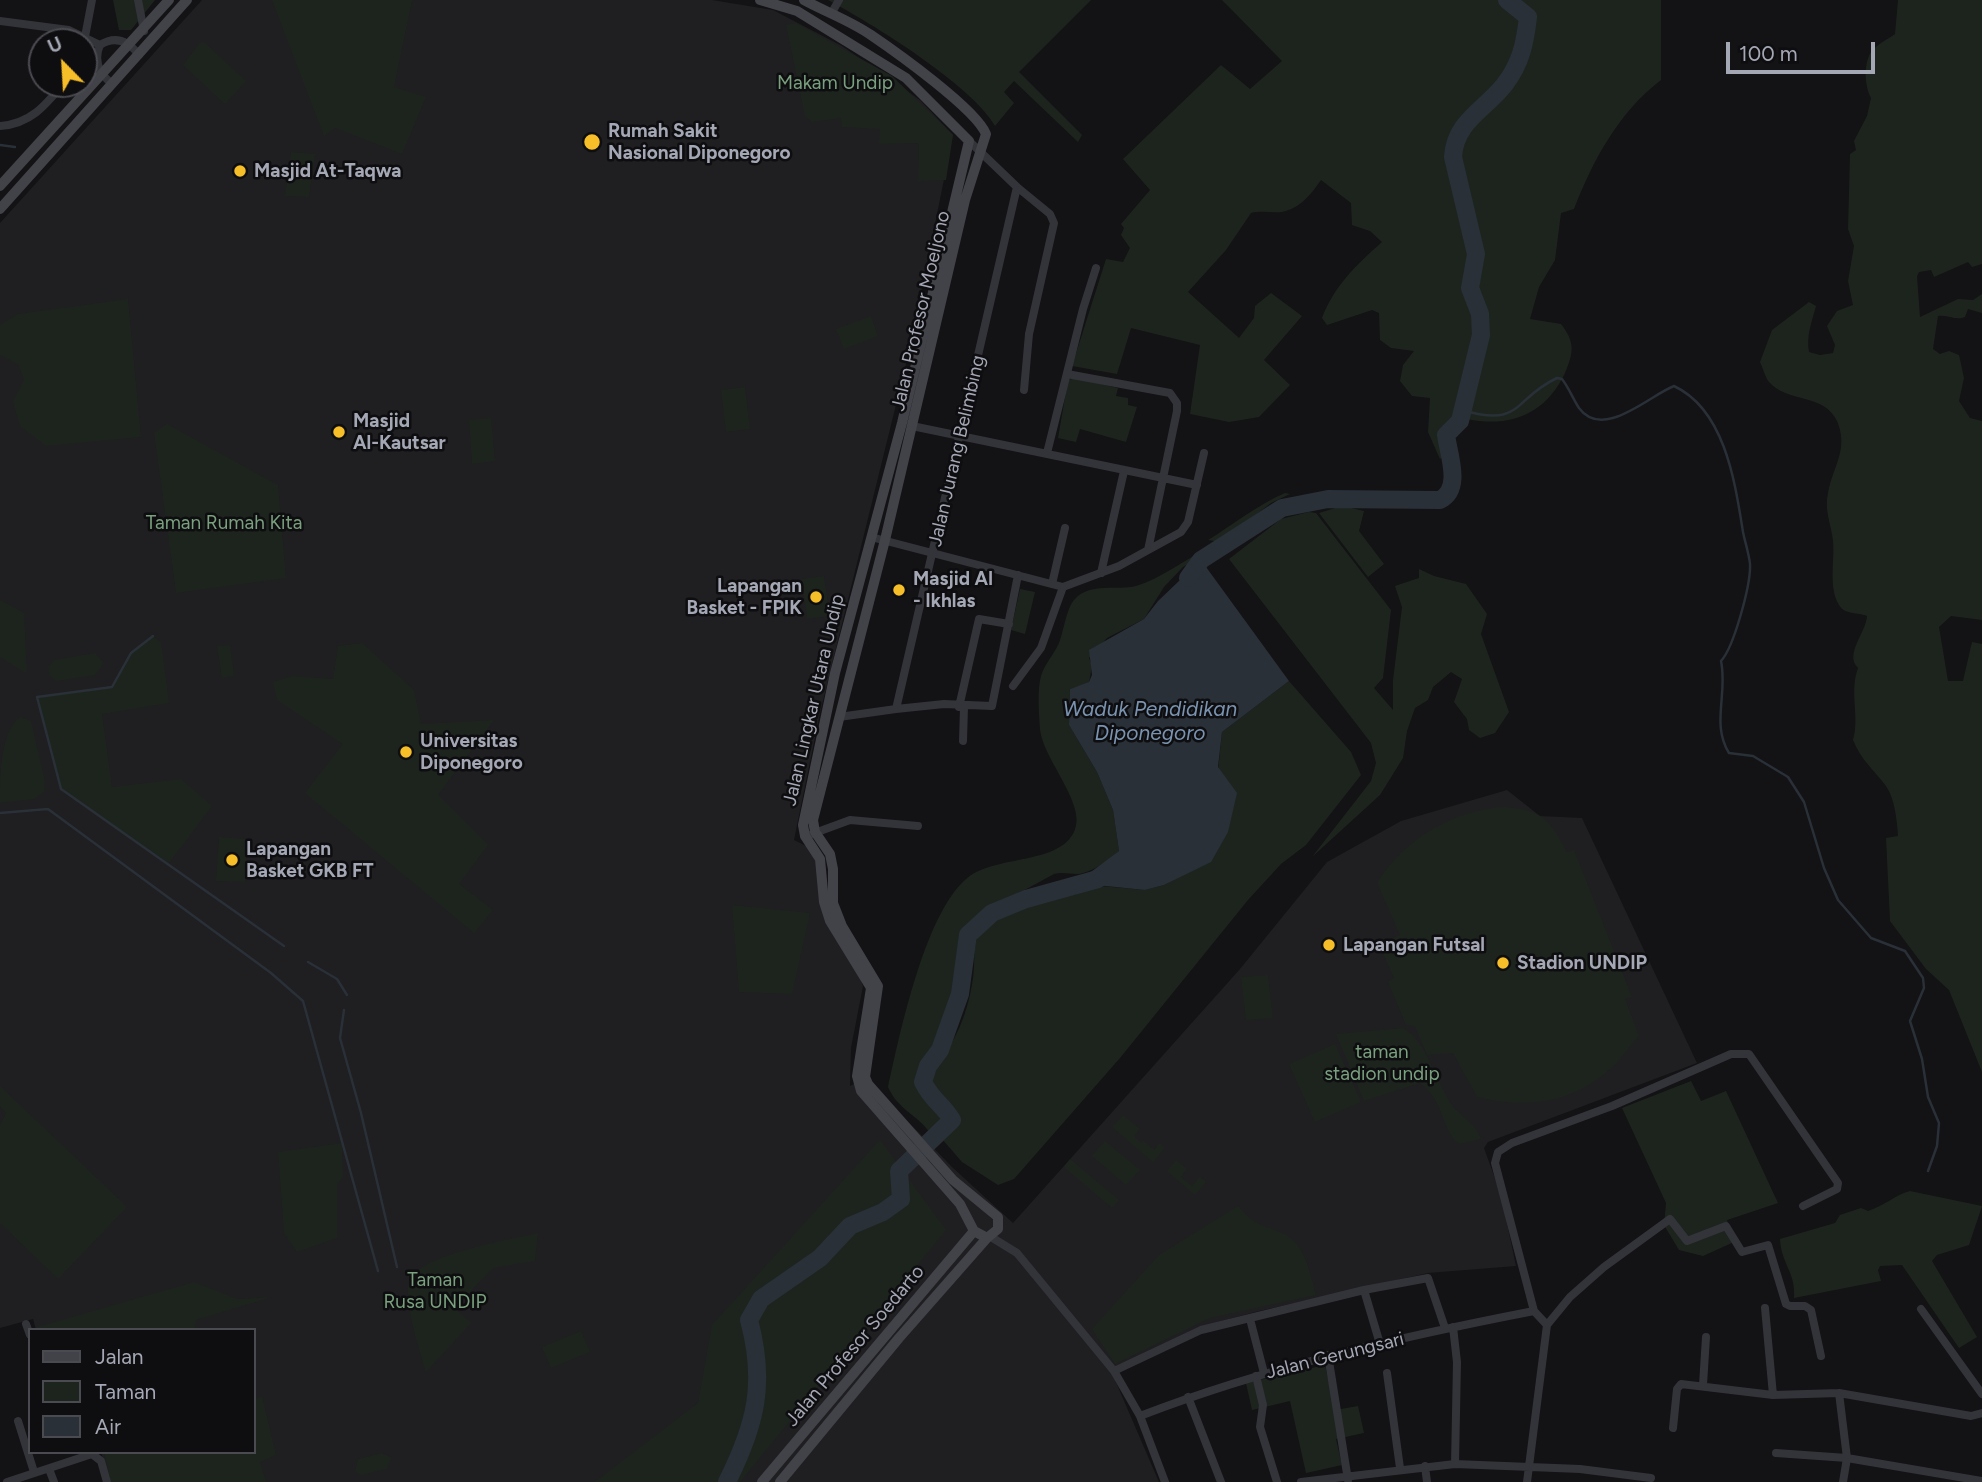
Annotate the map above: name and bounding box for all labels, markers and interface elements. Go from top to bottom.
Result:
north arrow [28,28,98,98]
scale bar [1730,28,1879,72]
text: U [44,32,66,58]
text: 100 m [1739,41,1798,66]
park label: Makam Undip [777,72,893,94]
place label: Rumah Sakit Nasional Diponegoro [608,120,791,164]
marker: Rumah Sakit Nasional Diponegoro [582,132,602,152]
place label: Masjid At-Taqwa [254,160,401,182]
marker: Masjid At-Taqwa [232,163,248,179]
street label: Jalan Profesor Moeljono [887,209,955,413]
street label: Jalan Jurang Belimbing [924,353,990,549]
place label: Masjid Al-Kautsar [353,410,446,454]
marker: Masjid Al-Kautsar [331,424,347,440]
park label: Taman Rumah Kita [146,512,302,534]
place label: Masjid Al - Ikhlas [913,568,993,612]
place label: Lapangan Basket - FPIK [687,575,802,619]
marker: Masjid Al - Ikhlas [891,582,907,598]
marker: Lapangan Basket - FPIK [808,589,824,605]
street label: Jalan Lingkar Utara Undip [779,592,849,808]
water label: Waduk Pendidikan Diponegoro [1063,697,1237,747]
place label: Universitas Diponegoro [420,730,523,774]
marker: Universitas Diponegoro [398,744,414,760]
place label: Lapangan Basket GKB FT [246,838,374,882]
marker: Lapangan Basket GKB FT [224,852,240,868]
place label: Lapangan Futsal [1343,934,1485,956]
marker: Lapangan Futsal [1321,937,1337,953]
place label: Stadion UNDIP [1517,952,1647,974]
marker: Stadion UNDIP [1495,955,1511,971]
park label: taman stadion undip [1324,1041,1440,1085]
street label: Jalan Profesor Soedarto [781,1261,929,1431]
park label: Taman Rusa UNDIP [383,1269,487,1313]
legend [28,1328,256,1454]
street label: Jalan Gerungsari [1264,1328,1406,1384]
text: Jalan [95,1344,144,1369]
text: Taman [95,1379,156,1404]
text: Air [95,1414,121,1439]

